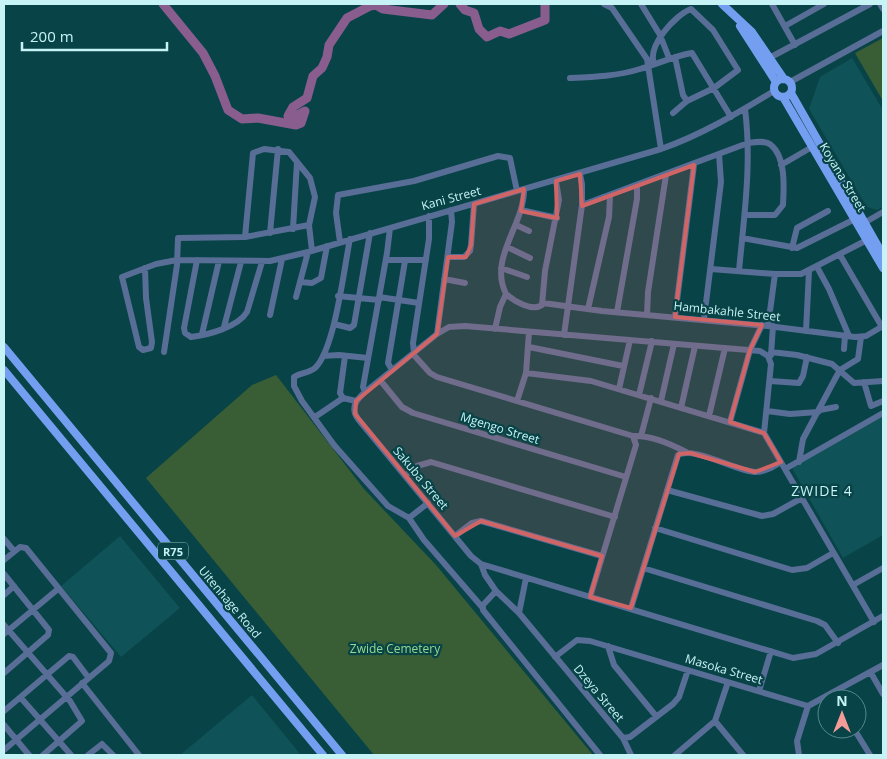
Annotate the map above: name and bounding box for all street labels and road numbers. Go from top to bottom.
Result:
street label: Koyana Street [816,139,870,215]
street label: Kani Street [419,182,483,214]
street label: Hambakahle Street [673,297,781,325]
street label: Mgengo Street [458,408,542,448]
street label: Sakuba Street [390,443,452,513]
road number: R75 [158,542,188,560]
street label: Uitenhage Road [195,562,265,642]
street label: Masoka Street [683,650,765,688]
street label: Dzeya Street [570,661,628,725]

